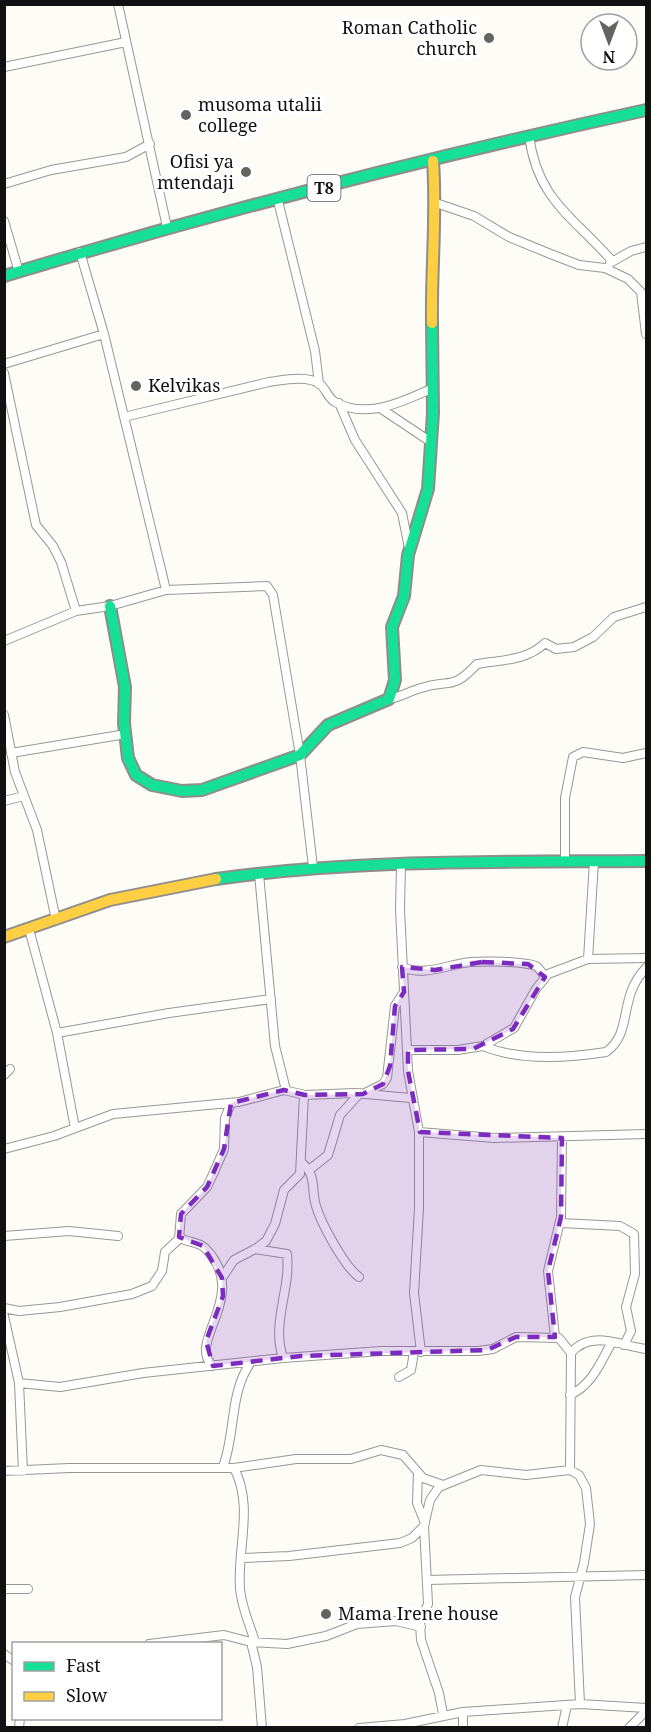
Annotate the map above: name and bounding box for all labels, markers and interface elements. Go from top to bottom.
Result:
north arrow [579,12,639,72]
place label: Roman Catholic church [342,15,477,60]
marker: Roman Catholic church [482,31,496,45]
text: N [602,46,615,68]
place label: musoma utalii college [198,92,322,137]
marker: musoma utalii college [179,108,193,122]
place label: Ofisi ya mtendaji [157,149,234,194]
marker: Ofisi ya mtendaji [239,165,253,179]
road number: T8 [308,175,340,201]
place label: Kelvikas [148,373,220,397]
marker: Kelvikas [129,379,143,393]
place label: Mama Irene house [338,1601,498,1625]
marker: Mama Irene house [319,1607,333,1621]
legend [12,1642,222,1720]
text: Fast [66,1653,101,1677]
text: Slow [66,1683,108,1707]

